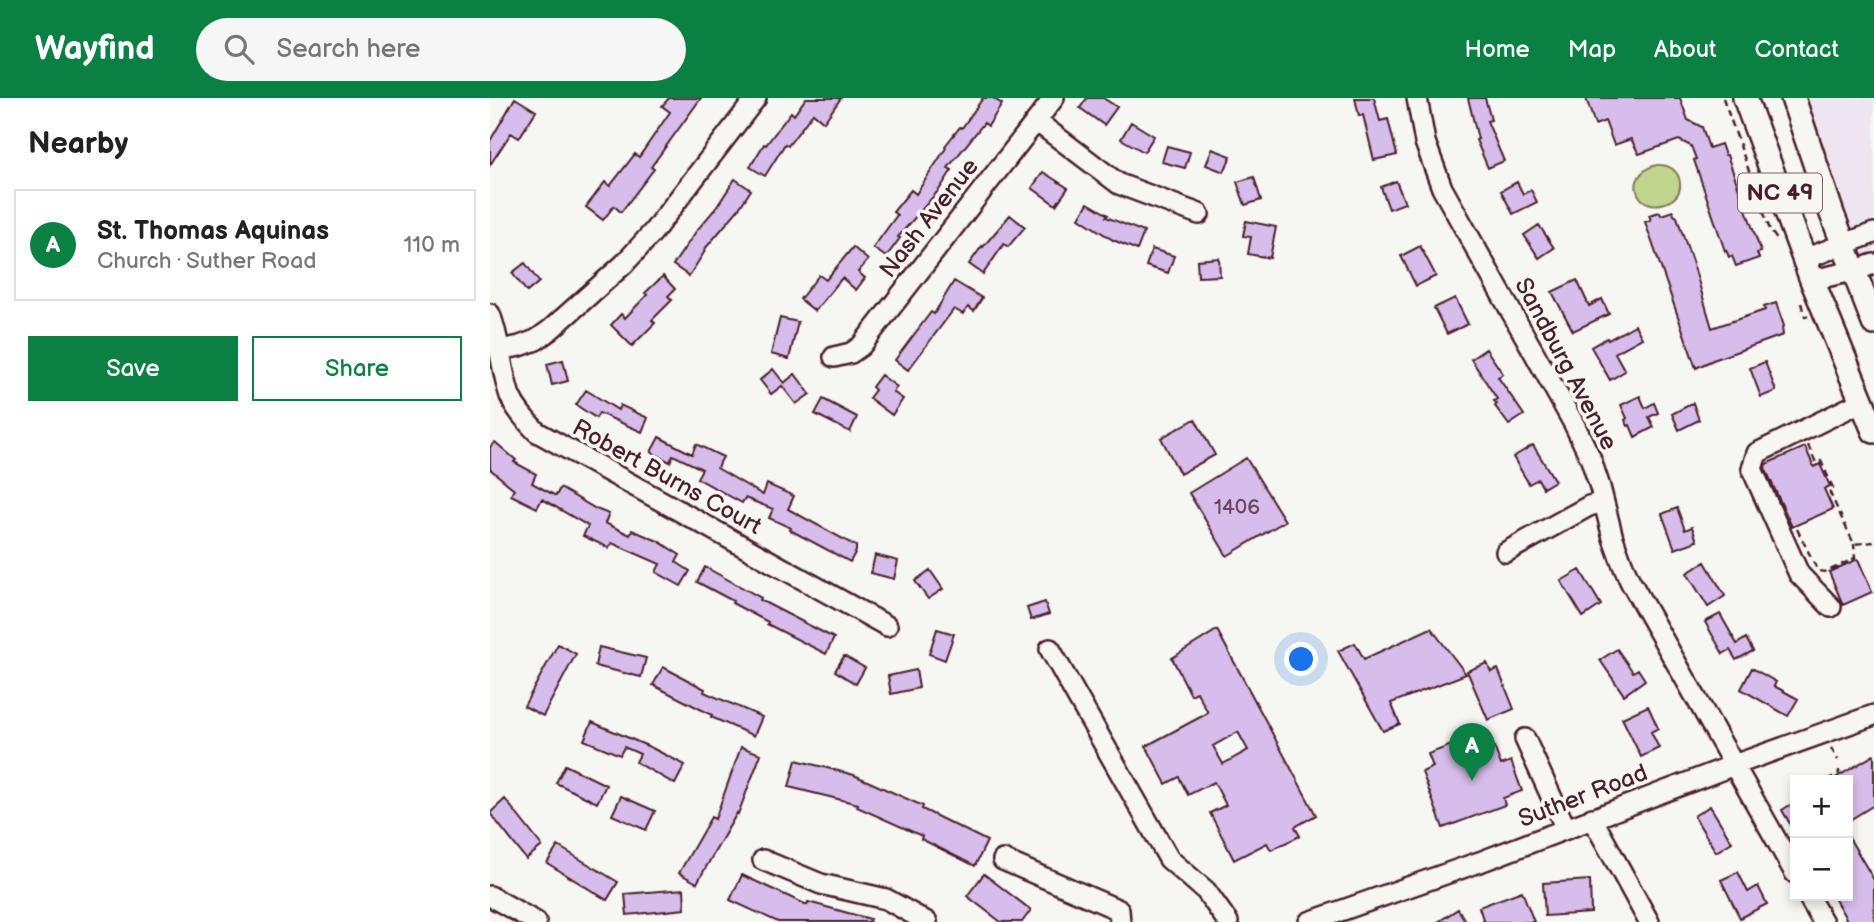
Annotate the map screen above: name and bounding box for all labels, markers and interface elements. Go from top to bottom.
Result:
search box [196,18,686,81]
text: Wayfind [35,29,154,69]
icon: search [220,30,258,68]
text: Search here [276,34,421,65]
text: Home [1465,35,1530,64]
text: Map [1568,35,1616,64]
text: About [1654,35,1716,64]
text: Contact [1754,35,1839,64]
text: Nearby [28,126,128,162]
street label: Nash Avenue [873,152,985,284]
road number: NC 49 [1738,174,1822,212]
text: St. Thomas Aquinas [97,216,329,247]
text: A [46,231,60,259]
text: 110 m [403,231,460,259]
text: Church · Suther Road [97,247,316,275]
street label: Sandburg Avenue [1508,273,1624,455]
button: Save [28,336,238,401]
button: Share [252,336,462,401]
street label: Robert Burns Court [567,413,767,541]
house number: 1406 [1214,495,1260,520]
your location [1284,642,1318,676]
pin: A [1449,723,1495,781]
street label: Suther Road [1514,758,1652,834]
map controls [1790,775,1853,901]
button: + [1790,775,1853,838]
button: − [1790,838,1853,901]

